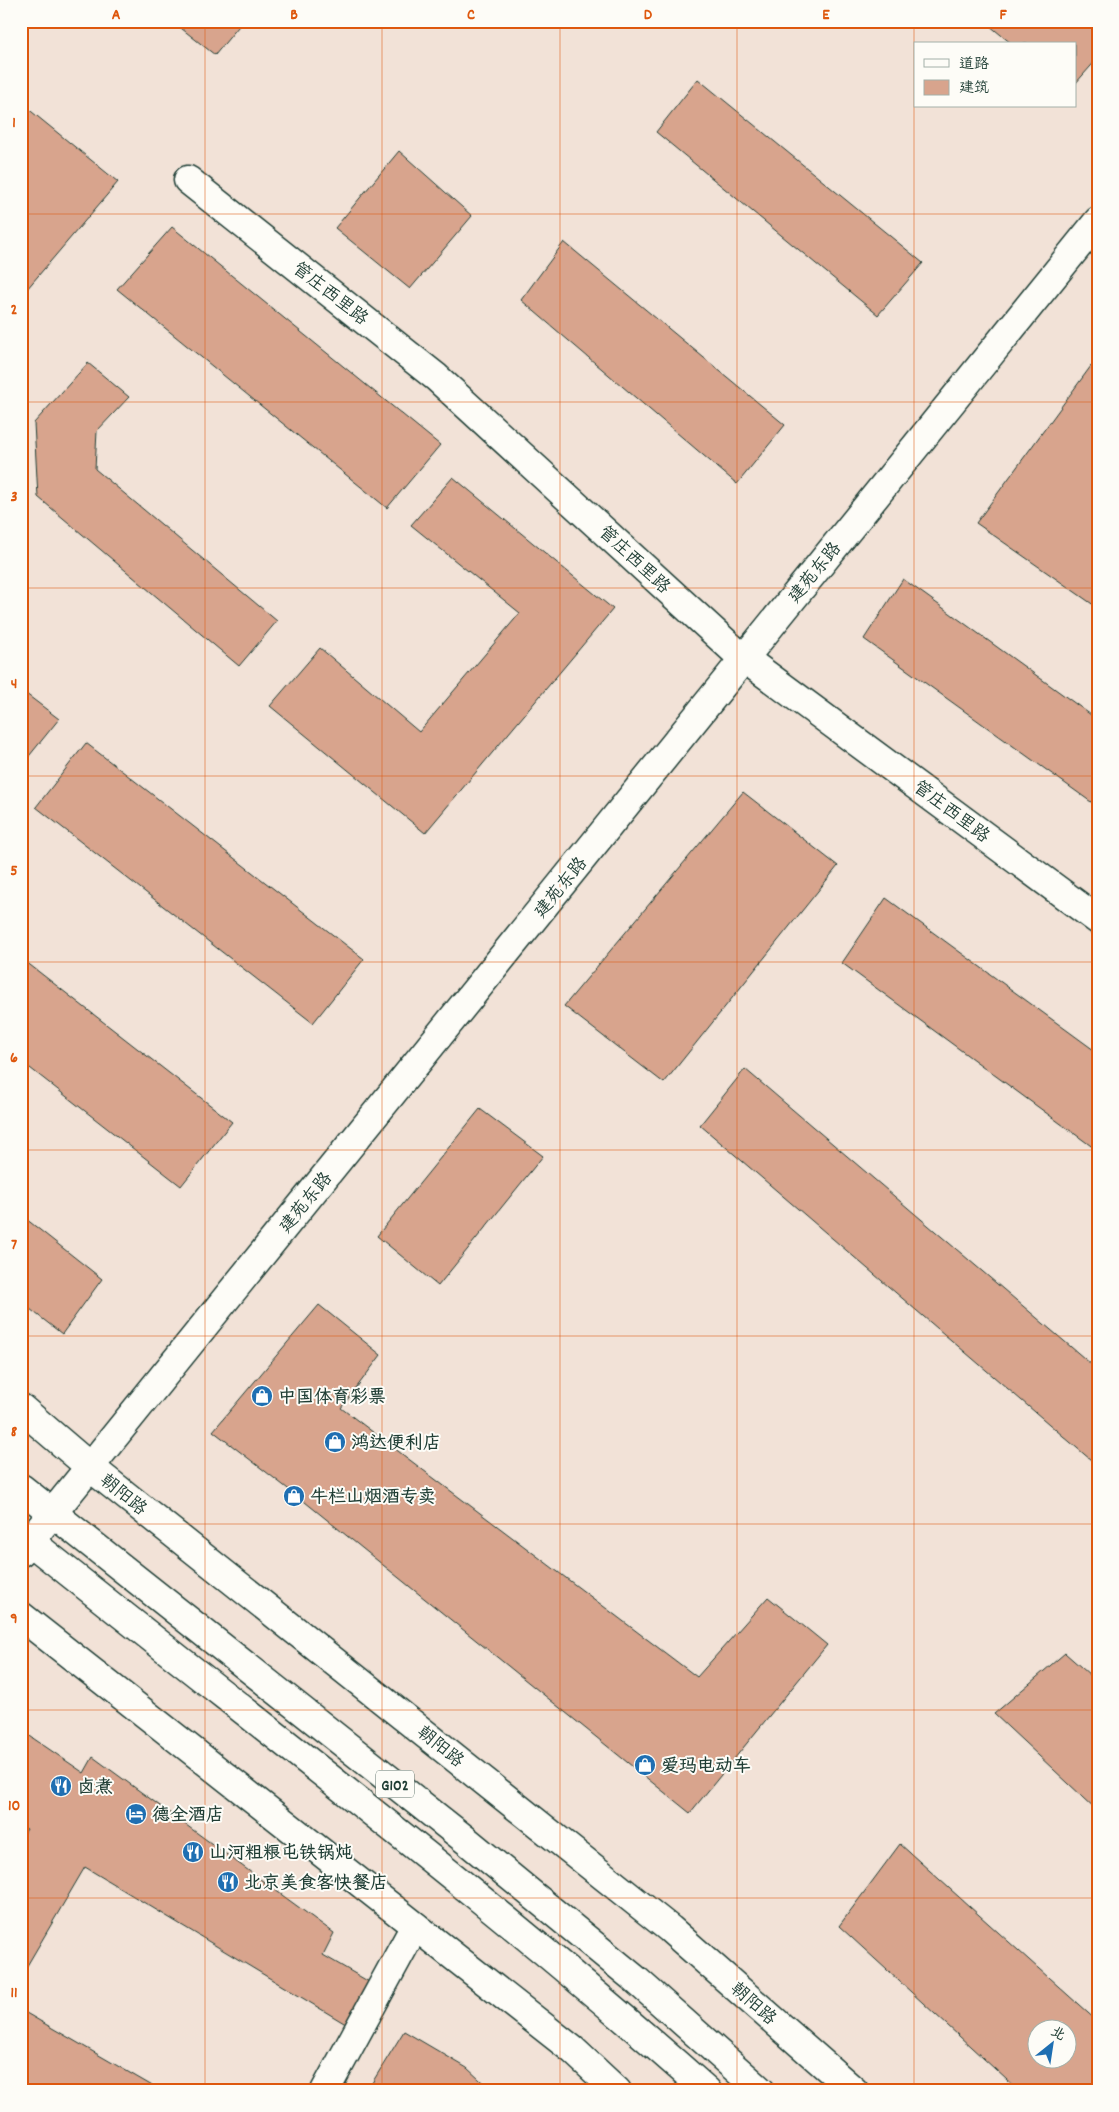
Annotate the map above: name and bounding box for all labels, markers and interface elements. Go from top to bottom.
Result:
text: A [112,4,121,27]
text: B [290,4,298,27]
text: C [467,4,475,27]
text: D [644,4,653,27]
text: E [822,4,830,27]
text: F [999,4,1007,27]
legend [914,42,1076,108]
text: 道路 [959,54,989,76]
text: 建筑 [959,78,989,100]
text: 1 [12,112,16,135]
street label: 管庄西里路 [286,257,373,333]
text: 2 [11,299,18,322]
text: 3 [10,486,18,509]
street label: 管庄西里路 [592,521,675,601]
street label: 建苑东路 [784,538,848,609]
text: 4 [11,673,17,696]
street label: 管庄西里路 [907,776,994,850]
street label: 建苑东路 [530,853,594,924]
text: 5 [10,860,18,883]
text: 6 [10,1047,18,1070]
street label: 建苑东路 [275,1168,339,1239]
text: 7 [11,1234,17,1257]
shop icon: 中国体育彩票 [250,1384,274,1408]
place label: 中国体育彩票 [278,1386,386,1411]
text: 8 [11,1421,18,1444]
shop icon: 鸿达便利店 [323,1430,347,1454]
place label: 鸿达便利店 [351,1432,441,1457]
street label: 朝阳路 [94,1469,151,1523]
shop icon: 牛栏山烟酒专卖 [282,1484,306,1508]
place label: 牛栏山烟酒专卖 [310,1486,436,1511]
text: 9 [10,1608,18,1631]
street label: 朝阳路 [411,1721,468,1775]
shop icon: 爱玛电动车 [633,1753,657,1777]
place label: 爱玛电动车 [661,1755,751,1780]
road number: G102 [376,1770,414,1798]
restaurant icon: 卤煮 [49,1774,73,1798]
place label: 卤煮 [77,1776,113,1801]
text: 10 [8,1795,20,1818]
hotel icon: 德全酒店 [124,1802,148,1826]
place label: 德全酒店 [152,1804,224,1829]
restaurant icon: 山河粗粮屯铁锅炖 [181,1840,205,1864]
place label: 山河粗粮屯铁锅炖 [209,1842,353,1867]
restaurant icon: 北京美食客快餐店 [216,1870,240,1894]
place label: 北京美食客快餐店 [244,1872,388,1897]
street label: 朝阳路 [724,1978,781,2032]
text: 11 [10,1982,18,2005]
north arrow [1026,2020,1076,2070]
text: 北 [1046,2022,1069,2047]

